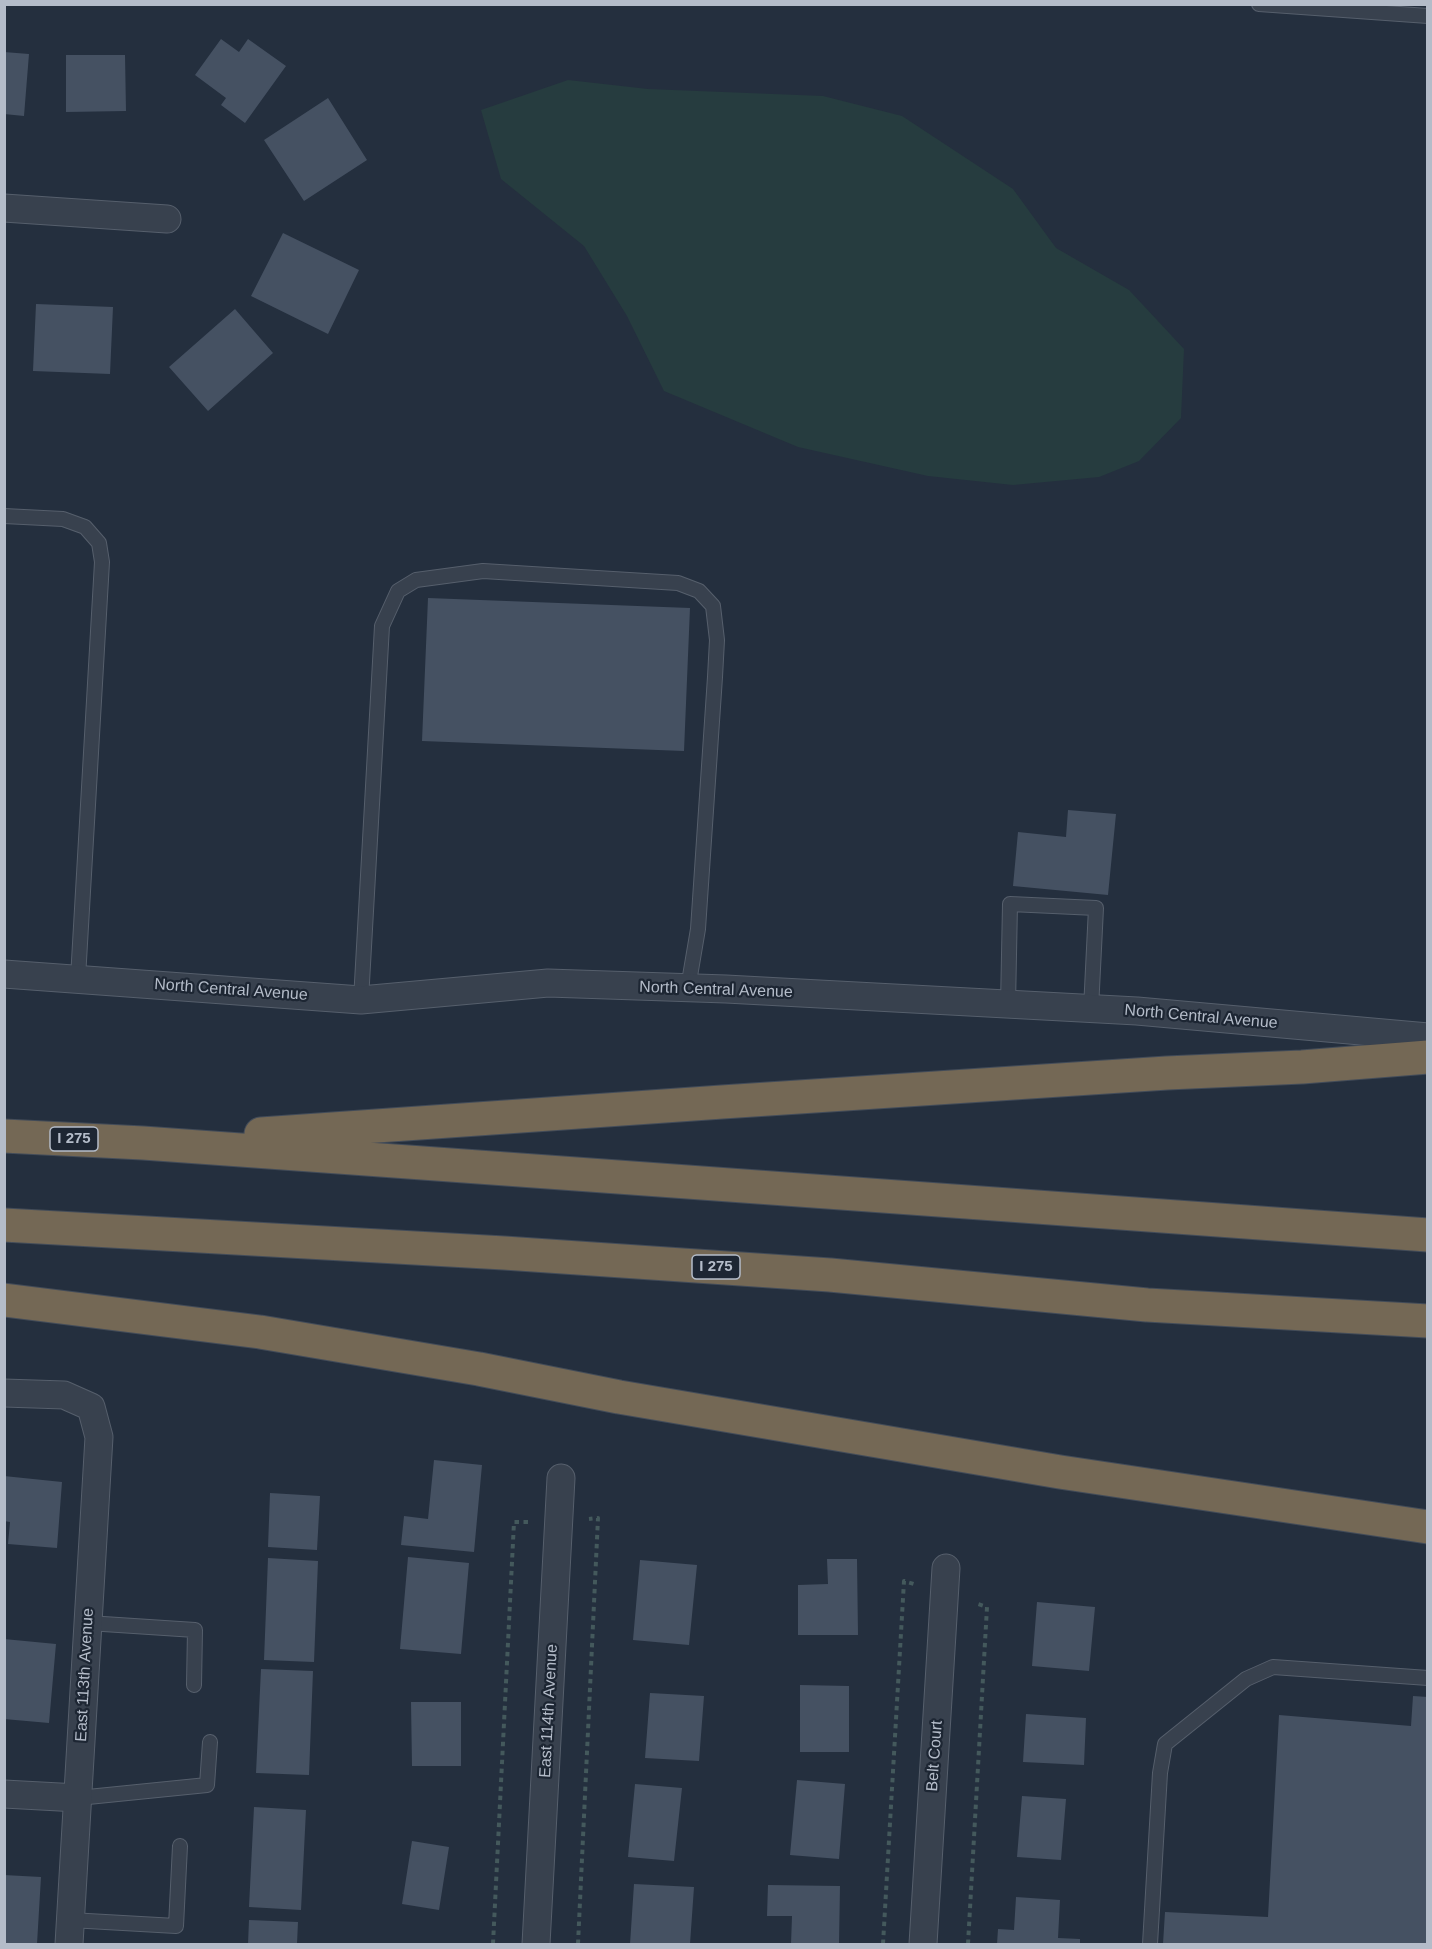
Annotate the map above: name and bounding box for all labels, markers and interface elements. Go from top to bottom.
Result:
street label: North Central Avenue [154,975,308,1005]
street label: North Central Avenue [639,978,793,1002]
street label: North Central Avenue [1124,1001,1278,1033]
road number: I 275 [50,1127,98,1151]
road number: I 275 [692,1255,740,1279]
street label: East 113th Avenue [72,1608,98,1742]
street label: East 114th Avenue [536,1644,562,1778]
street label: Belt Court [923,1720,947,1792]

